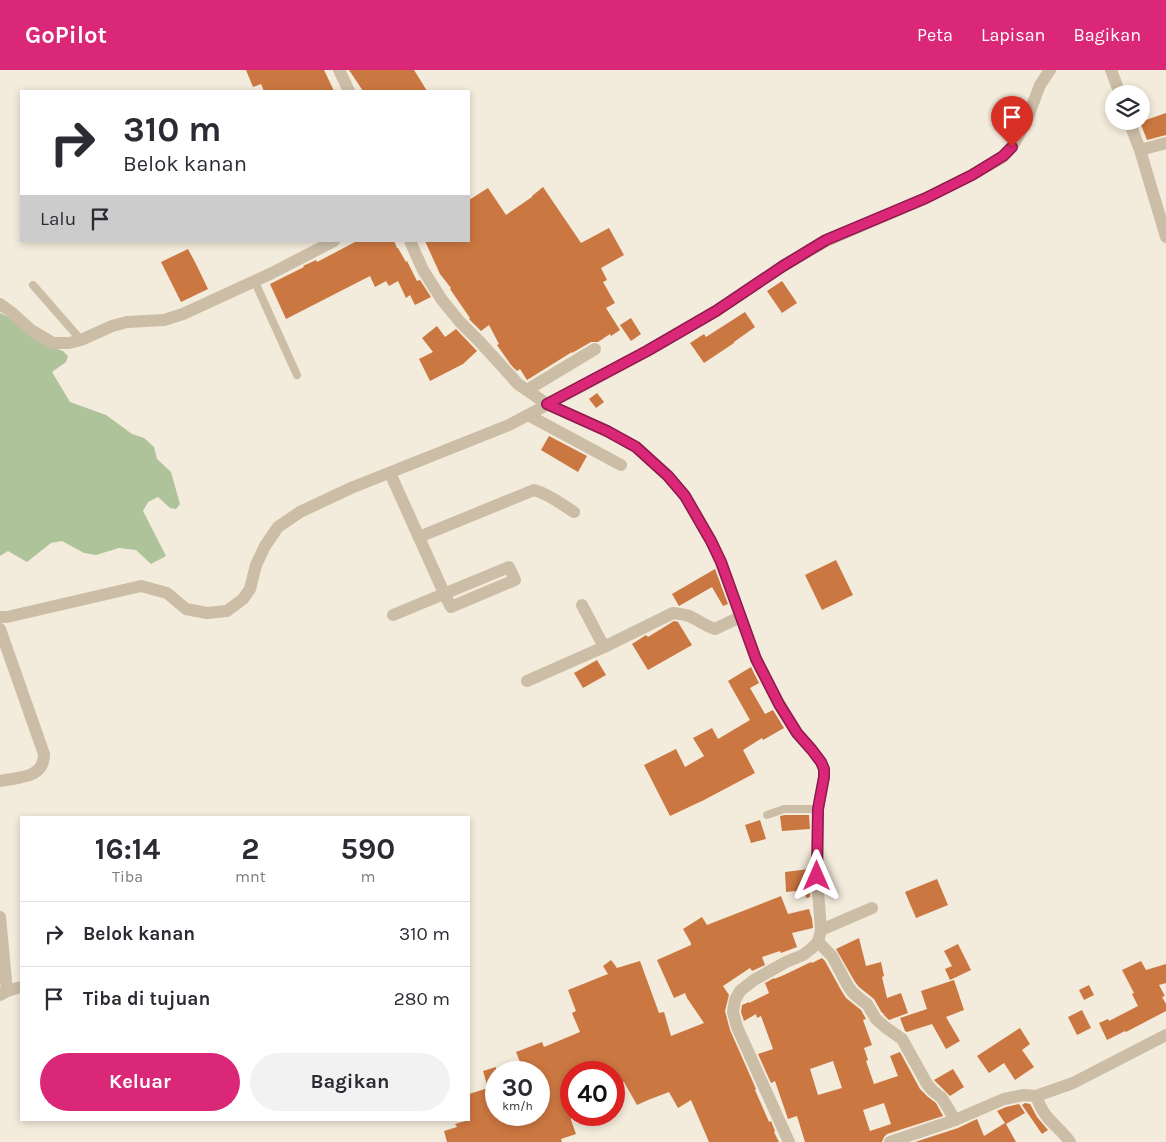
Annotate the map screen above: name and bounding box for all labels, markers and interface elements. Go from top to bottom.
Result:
text: GoPilot [25,21,107,49]
text: Peta [917,24,953,46]
text: Lapisan [981,24,1045,46]
text: Bagikan [1073,24,1141,46]
map controls [1105,85,1150,130]
button: layers [1105,85,1150,130]
pin [991,96,1033,147]
icon: arrive [998,103,1026,131]
text: 310 m [123,109,221,150]
icon: right [40,110,105,175]
text: Belok kanan [123,151,247,177]
icon: arrive [86,205,114,233]
text: Lalu [40,208,76,230]
text: 16:14 [95,831,160,867]
text: 2 [241,831,259,867]
text: 590 [340,831,395,867]
position arrow [790,849,842,901]
text: Tiba [112,867,143,886]
text: mnt [235,867,266,886]
text: m [360,867,375,886]
icon: right [40,920,68,948]
text: Belok kanan [83,923,195,945]
text: 310 m [399,923,450,945]
icon: arrive [40,985,68,1013]
text: Tiba di tujuan [83,988,210,1010]
text: 280 m [394,988,450,1010]
button: Keluar [40,1053,240,1111]
button: Bagikan [250,1053,450,1111]
speed limit sign: 40 [560,1061,625,1126]
text: 30 [502,1073,533,1102]
text: km/h [502,1099,533,1113]

